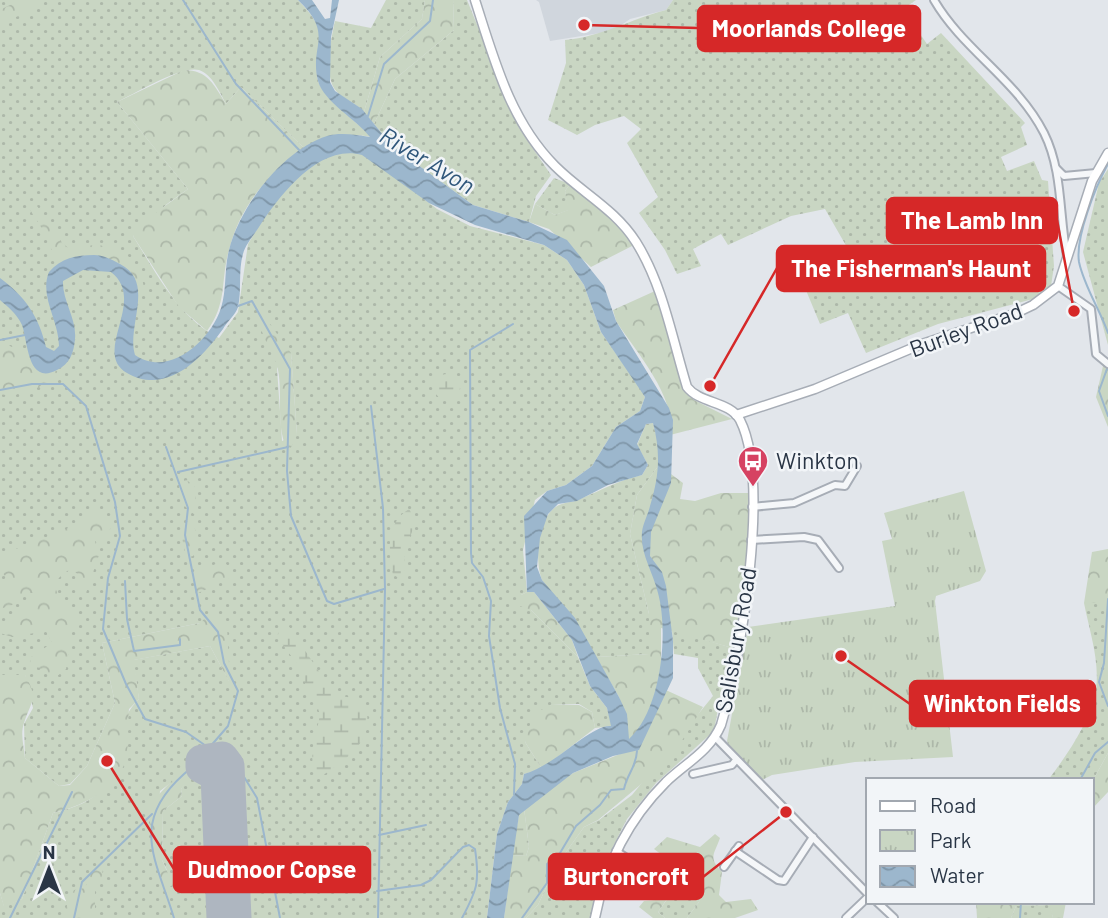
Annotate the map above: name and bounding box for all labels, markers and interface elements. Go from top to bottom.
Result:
callout: Moorlands College [698,6,920,51]
text: Moorlands College [712,13,906,42]
water label: River Avon [375,120,481,199]
callout: The Lamb Inn [887,198,1057,243]
text: The Lamb Inn [901,205,1043,234]
callout: The Fisherman's Haunt [777,246,1045,291]
text: The Fisherman's Haunt [791,253,1031,282]
street label: Burley Road [905,296,1026,362]
bus stop icon: Winkton [736,444,770,488]
place label: Winkton [776,446,859,474]
street label: Salisbury Road [708,565,762,715]
callout: Winkton Fields [910,681,1095,726]
text: Winkton Fields [923,688,1081,717]
legend [866,778,1094,904]
text: Road [930,792,976,817]
text: Park [930,827,971,852]
north arrow [14,834,84,904]
text: N [43,840,55,863]
callout: Dudmoor Copse [174,847,370,892]
text: Dudmoor Copse [188,854,356,883]
callout: Burtoncroft [549,854,703,899]
text: Burtoncroft [563,861,689,890]
text: Water [930,862,985,887]

